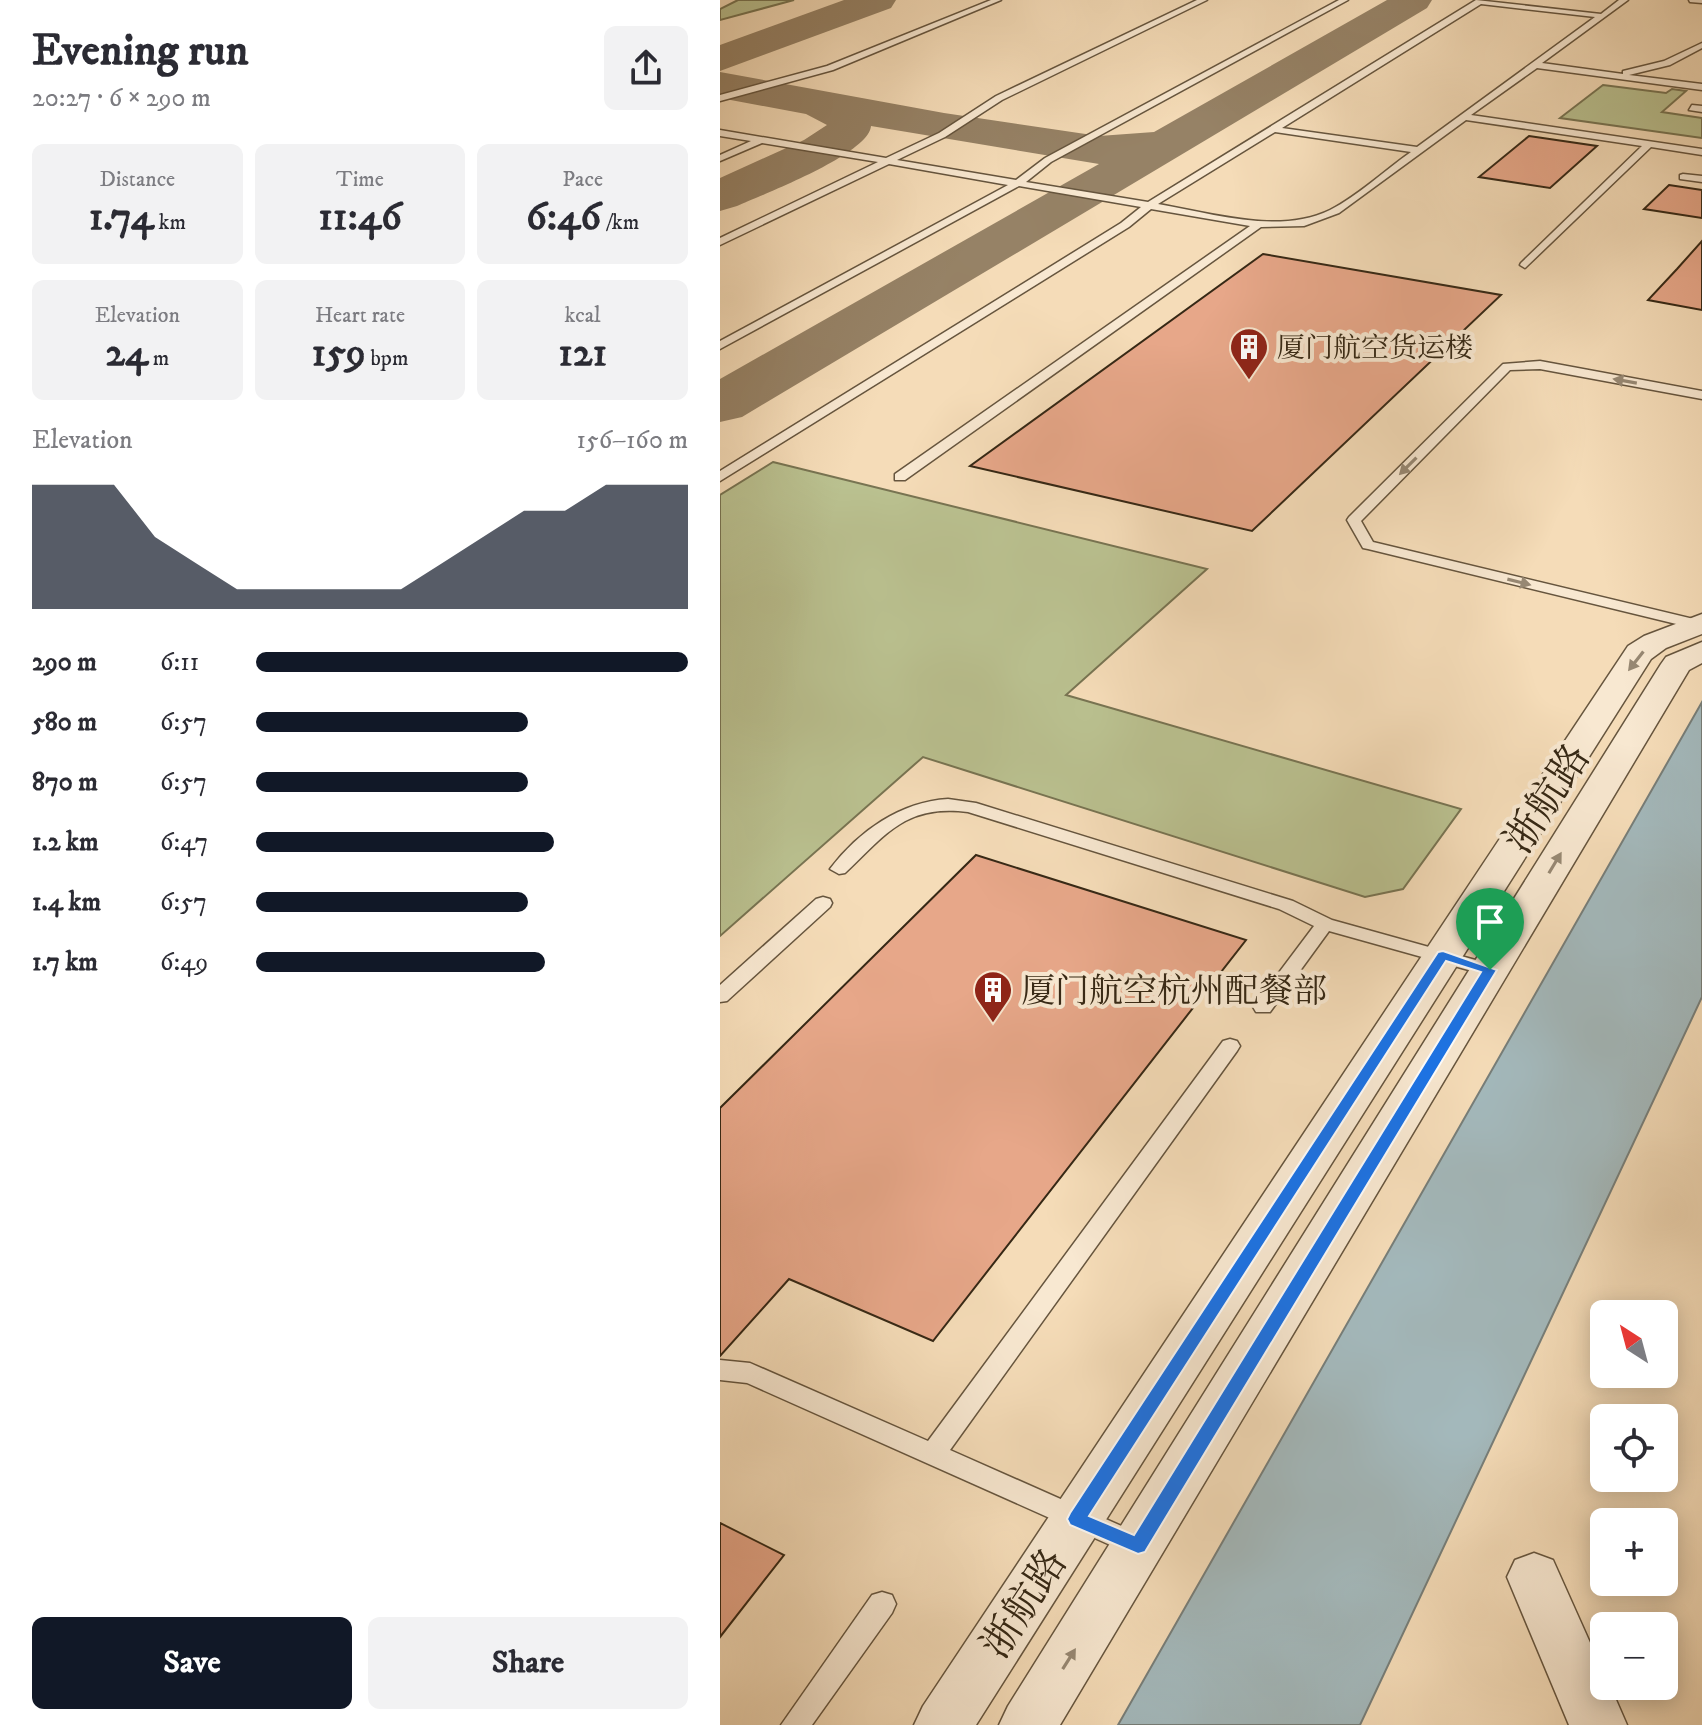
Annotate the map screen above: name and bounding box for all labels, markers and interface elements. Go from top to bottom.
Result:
text: Evening run [32,24,249,79]
button: share [604,26,688,110]
text: 20:27 · 6 × 290 m [32,82,211,115]
text: Distance [99,166,175,193]
text: Time [336,166,384,193]
text: Pace [562,166,603,193]
text: 1.74 [89,193,154,243]
text: 11:46 [318,193,402,243]
text: 6:46 [526,193,601,243]
text: km [154,209,186,236]
text: /km [601,209,639,236]
text: Elevation [95,302,180,329]
text: Heart rate [315,302,405,329]
text: kcal [565,302,601,329]
building icon: 厦门航空货运楼 [1228,326,1270,381]
text: 24 [105,329,148,379]
text: 159 [312,329,366,379]
text: 121 [558,329,607,379]
place label: 厦门航空货运楼 [1277,331,1473,366]
text: m [148,345,169,372]
text: bpm [366,345,408,372]
one-way arrow [1613,374,1638,386]
text: Elevation [32,424,133,457]
text: 156–160 m [576,424,688,457]
one-way arrow [1399,456,1418,475]
one-way arrow [1507,576,1532,588]
text: 290 m [32,646,97,679]
text: 6:11 [160,646,199,679]
one-way arrow [1628,651,1644,671]
text: 580 m [32,706,97,739]
text: 6:57 [160,706,207,739]
street label: 浙航路 [1495,736,1602,864]
text: 870 m [32,766,98,799]
text: 6:57 [160,766,207,799]
text: 1.2 km [32,826,98,859]
text: 6:47 [160,826,208,859]
one-way arrow [1547,852,1562,875]
text: 1.4 km [32,886,101,919]
text: 6:57 [160,886,207,919]
pin [1456,888,1524,970]
icon: arrive [1468,900,1512,944]
text: 1.7 km [32,946,98,979]
text: 6:49 [160,946,208,979]
building icon: 厦门航空杭州配餐部 [972,969,1014,1024]
place label: 厦门航空杭州配餐部 [1021,971,1327,1013]
north arrow [1590,1300,1678,1388]
map controls [1590,1300,1678,1700]
button: locate [1590,1404,1678,1492]
button: + [1590,1508,1678,1596]
street label: 浙航路 [972,1541,1079,1669]
button: − [1590,1612,1678,1700]
button: Save [32,1617,352,1709]
button: Share [368,1617,688,1709]
one-way arrow [1061,1648,1076,1669]

